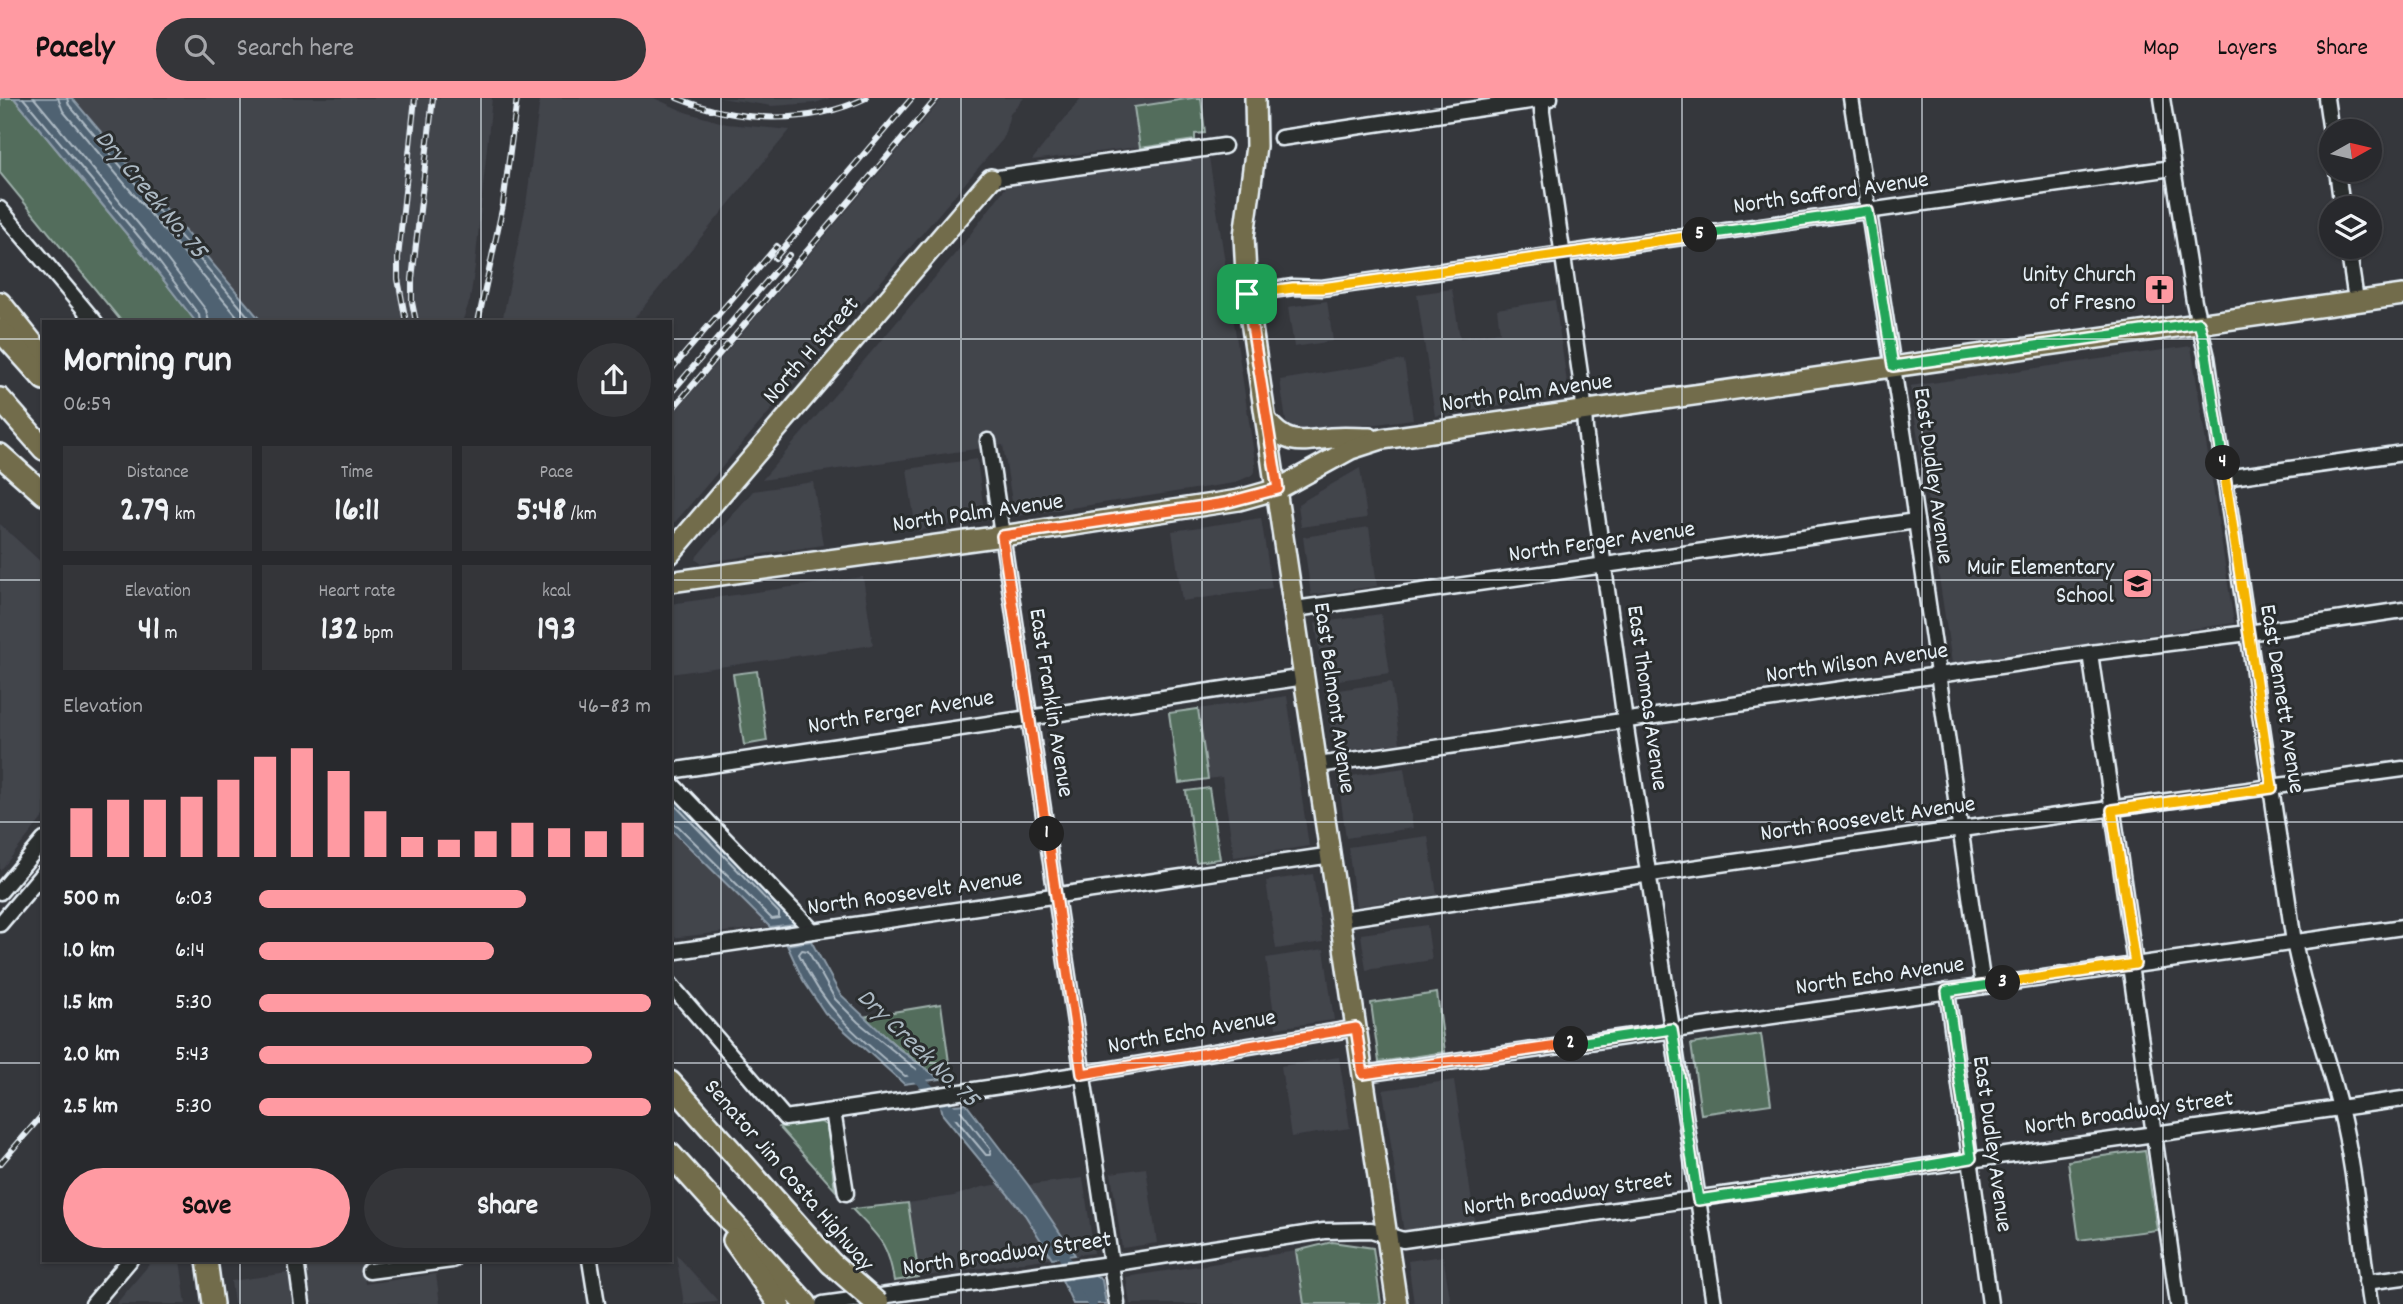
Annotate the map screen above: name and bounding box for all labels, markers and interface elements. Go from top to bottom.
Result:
search box [156,18,646,81]
text: Pacely [35,26,114,73]
icon: search [180,30,218,68]
text: Search here [236,31,354,68]
text: Map [2143,32,2179,66]
text: Layers [2217,32,2278,66]
text: Share [2316,32,2368,66]
north arrow [2319,119,2382,182]
map controls [2319,119,2382,259]
water label: Dry Creek No. 75 [85,123,217,270]
street label: North Safford Avenue [1731,163,1931,225]
button: layers [2319,196,2382,259]
pin: 5 [1682,218,1718,252]
text: 5 [1695,221,1704,248]
place label: Unity Church of Fresno [2022,259,2136,321]
pin [1217,264,1277,324]
church icon: Unity Church of Fresno [2142,273,2176,307]
icon: arrive [1228,275,1266,313]
street label: North H Street [756,290,869,412]
text: Morning run [63,335,232,390]
button: share [577,343,651,417]
street label: North Palm Avenue [1439,365,1615,423]
street label: East Dudley Avenue [1903,386,1961,566]
text: 06:59 [63,389,112,422]
pin: 4 [2206,446,2240,480]
text: 4 [2219,449,2226,476]
text: Distance [127,460,189,487]
text: Time [341,460,373,487]
text: Pace [540,460,573,487]
street label: North Palm Avenue [890,485,1066,543]
text: 2.79 [120,487,170,537]
text: 16:11 [334,487,380,537]
text: 5:48 [516,487,566,537]
text: km [170,502,196,529]
text: /km [566,502,597,529]
street label: North Ferger Avenue [1507,513,1697,573]
place label: Muir Elementary School [1967,552,2115,614]
school or university icon: Muir Elementary School [2120,566,2154,600]
text: Elevation [125,579,191,606]
text: Heart rate [319,579,395,606]
text: kcal [542,579,571,606]
street label: East Belmont Avenue [1303,600,1363,796]
street label: East Dennett Avenue [2249,602,2313,796]
street label: East Thomas Avenue [1616,603,1676,793]
text: 41 [138,606,160,656]
text: 132 [321,606,359,656]
text: 193 [537,606,576,656]
street label: East Franklin Avenue [1018,606,1082,800]
text: m [160,621,177,648]
text: bpm [359,621,393,648]
street label: North Wilson Avenue [1764,634,1950,694]
street label: North Ferger Avenue [805,681,997,745]
text: Elevation [63,691,143,724]
text: 46–83 m [578,691,651,724]
street label: North Roosevelt Avenue [1758,788,1978,852]
pin: 1 [1030,816,1064,852]
text: 1 [1044,820,1049,847]
street label: North Roosevelt Avenue [805,862,1025,926]
text: 500 m [63,883,120,916]
text: 6:03 [175,883,213,916]
text: 1.0 km [63,935,115,968]
text: 6:14 [175,935,205,968]
street label: North Echo Avenue [1793,948,1967,1006]
pin: 3 [1986,966,2021,1001]
text: 3 [1998,969,2007,996]
water label: Dry Creek No. 75 [847,981,989,1119]
text: 1.5 km [63,987,113,1020]
text: 5:30 [175,987,212,1020]
street label: North Echo Avenue [1105,1001,1279,1065]
pin: 2 [1554,1026,1588,1062]
text: 2 [1566,1030,1575,1057]
text: 2.0 km [63,1039,120,1072]
text: 5:43 [175,1039,209,1072]
street label: East Dudley Avenue [1962,1054,2020,1234]
street label: Senator Jim Costa Highway [695,1072,882,1281]
street label: North Broadway Street [2022,1082,2236,1145]
text: 2.5 km [63,1091,118,1124]
text: 5:30 [175,1091,212,1124]
street label: North Broadway Street [1461,1163,1675,1226]
button: Save [63,1168,350,1248]
button: Share [364,1168,651,1248]
street label: North Broadway Street [900,1223,1114,1286]

